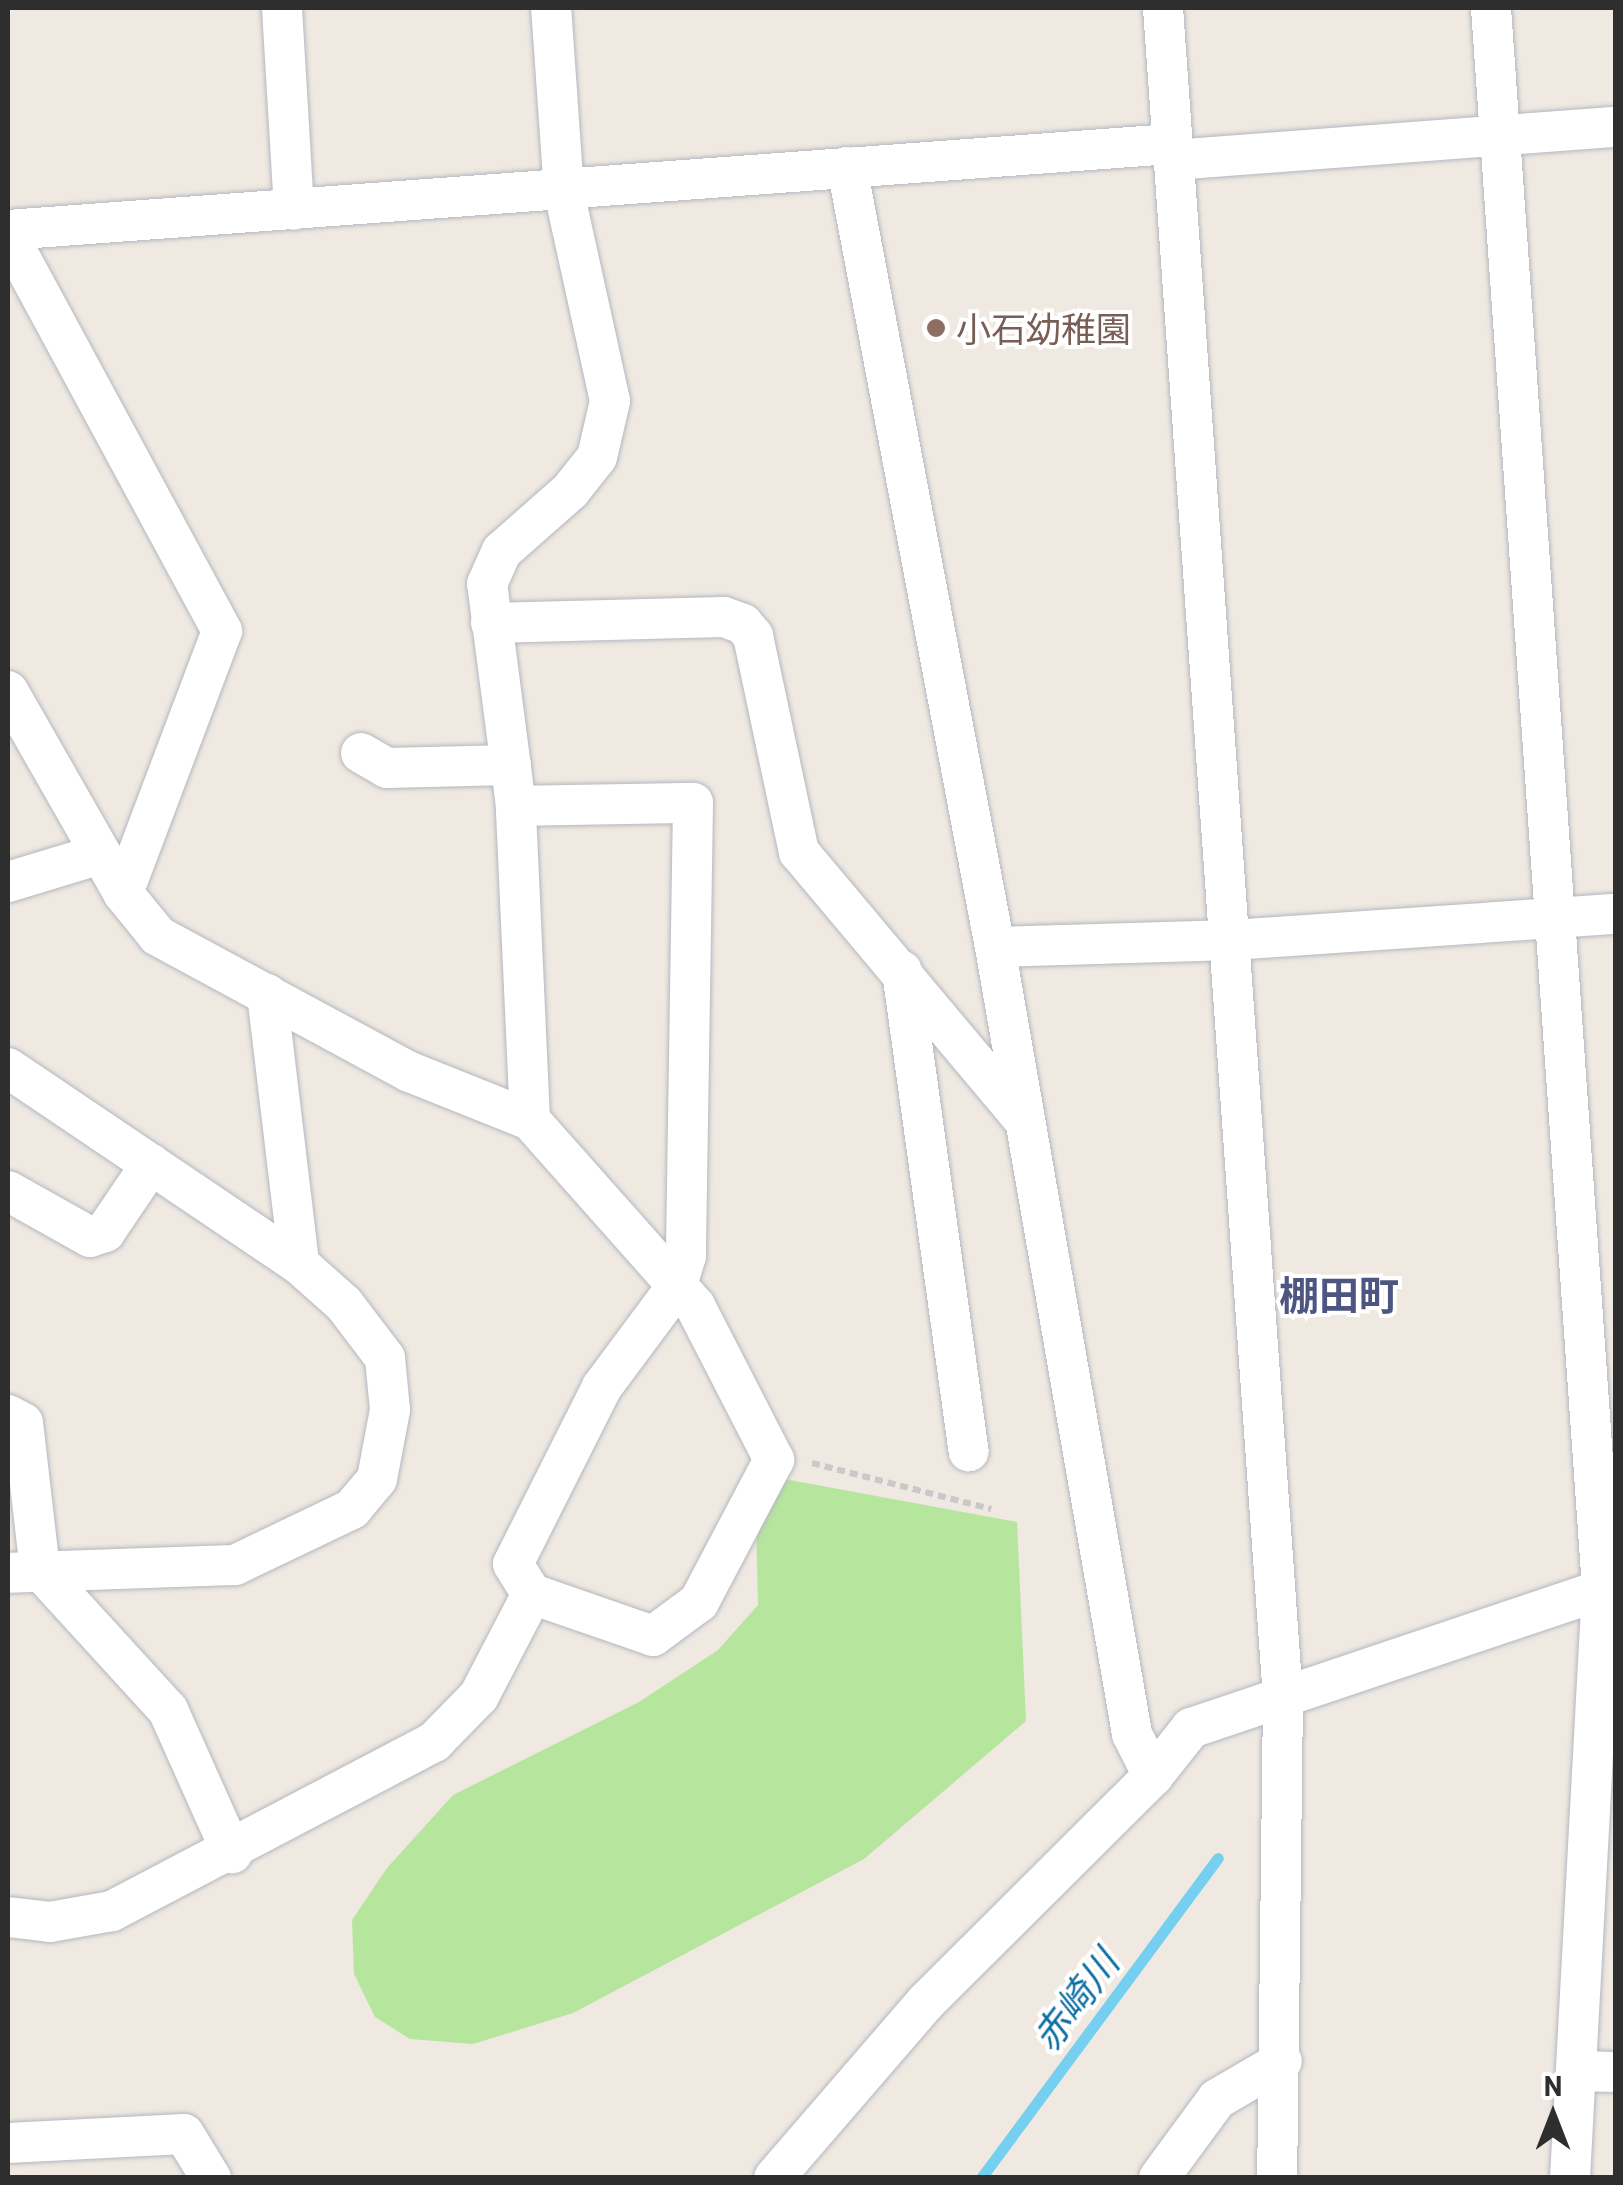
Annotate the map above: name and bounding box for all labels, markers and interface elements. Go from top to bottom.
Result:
place label: 小石幼稚園 [956,307,1131,349]
marker: 小石幼稚園 [925,317,947,339]
district label: 棚田町 [1279,1270,1399,1318]
water label: 赤崎川 [1022,1941,1128,2059]
north arrow [1503,2065,1603,2165]
text: N [1544,2068,1562,2102]

